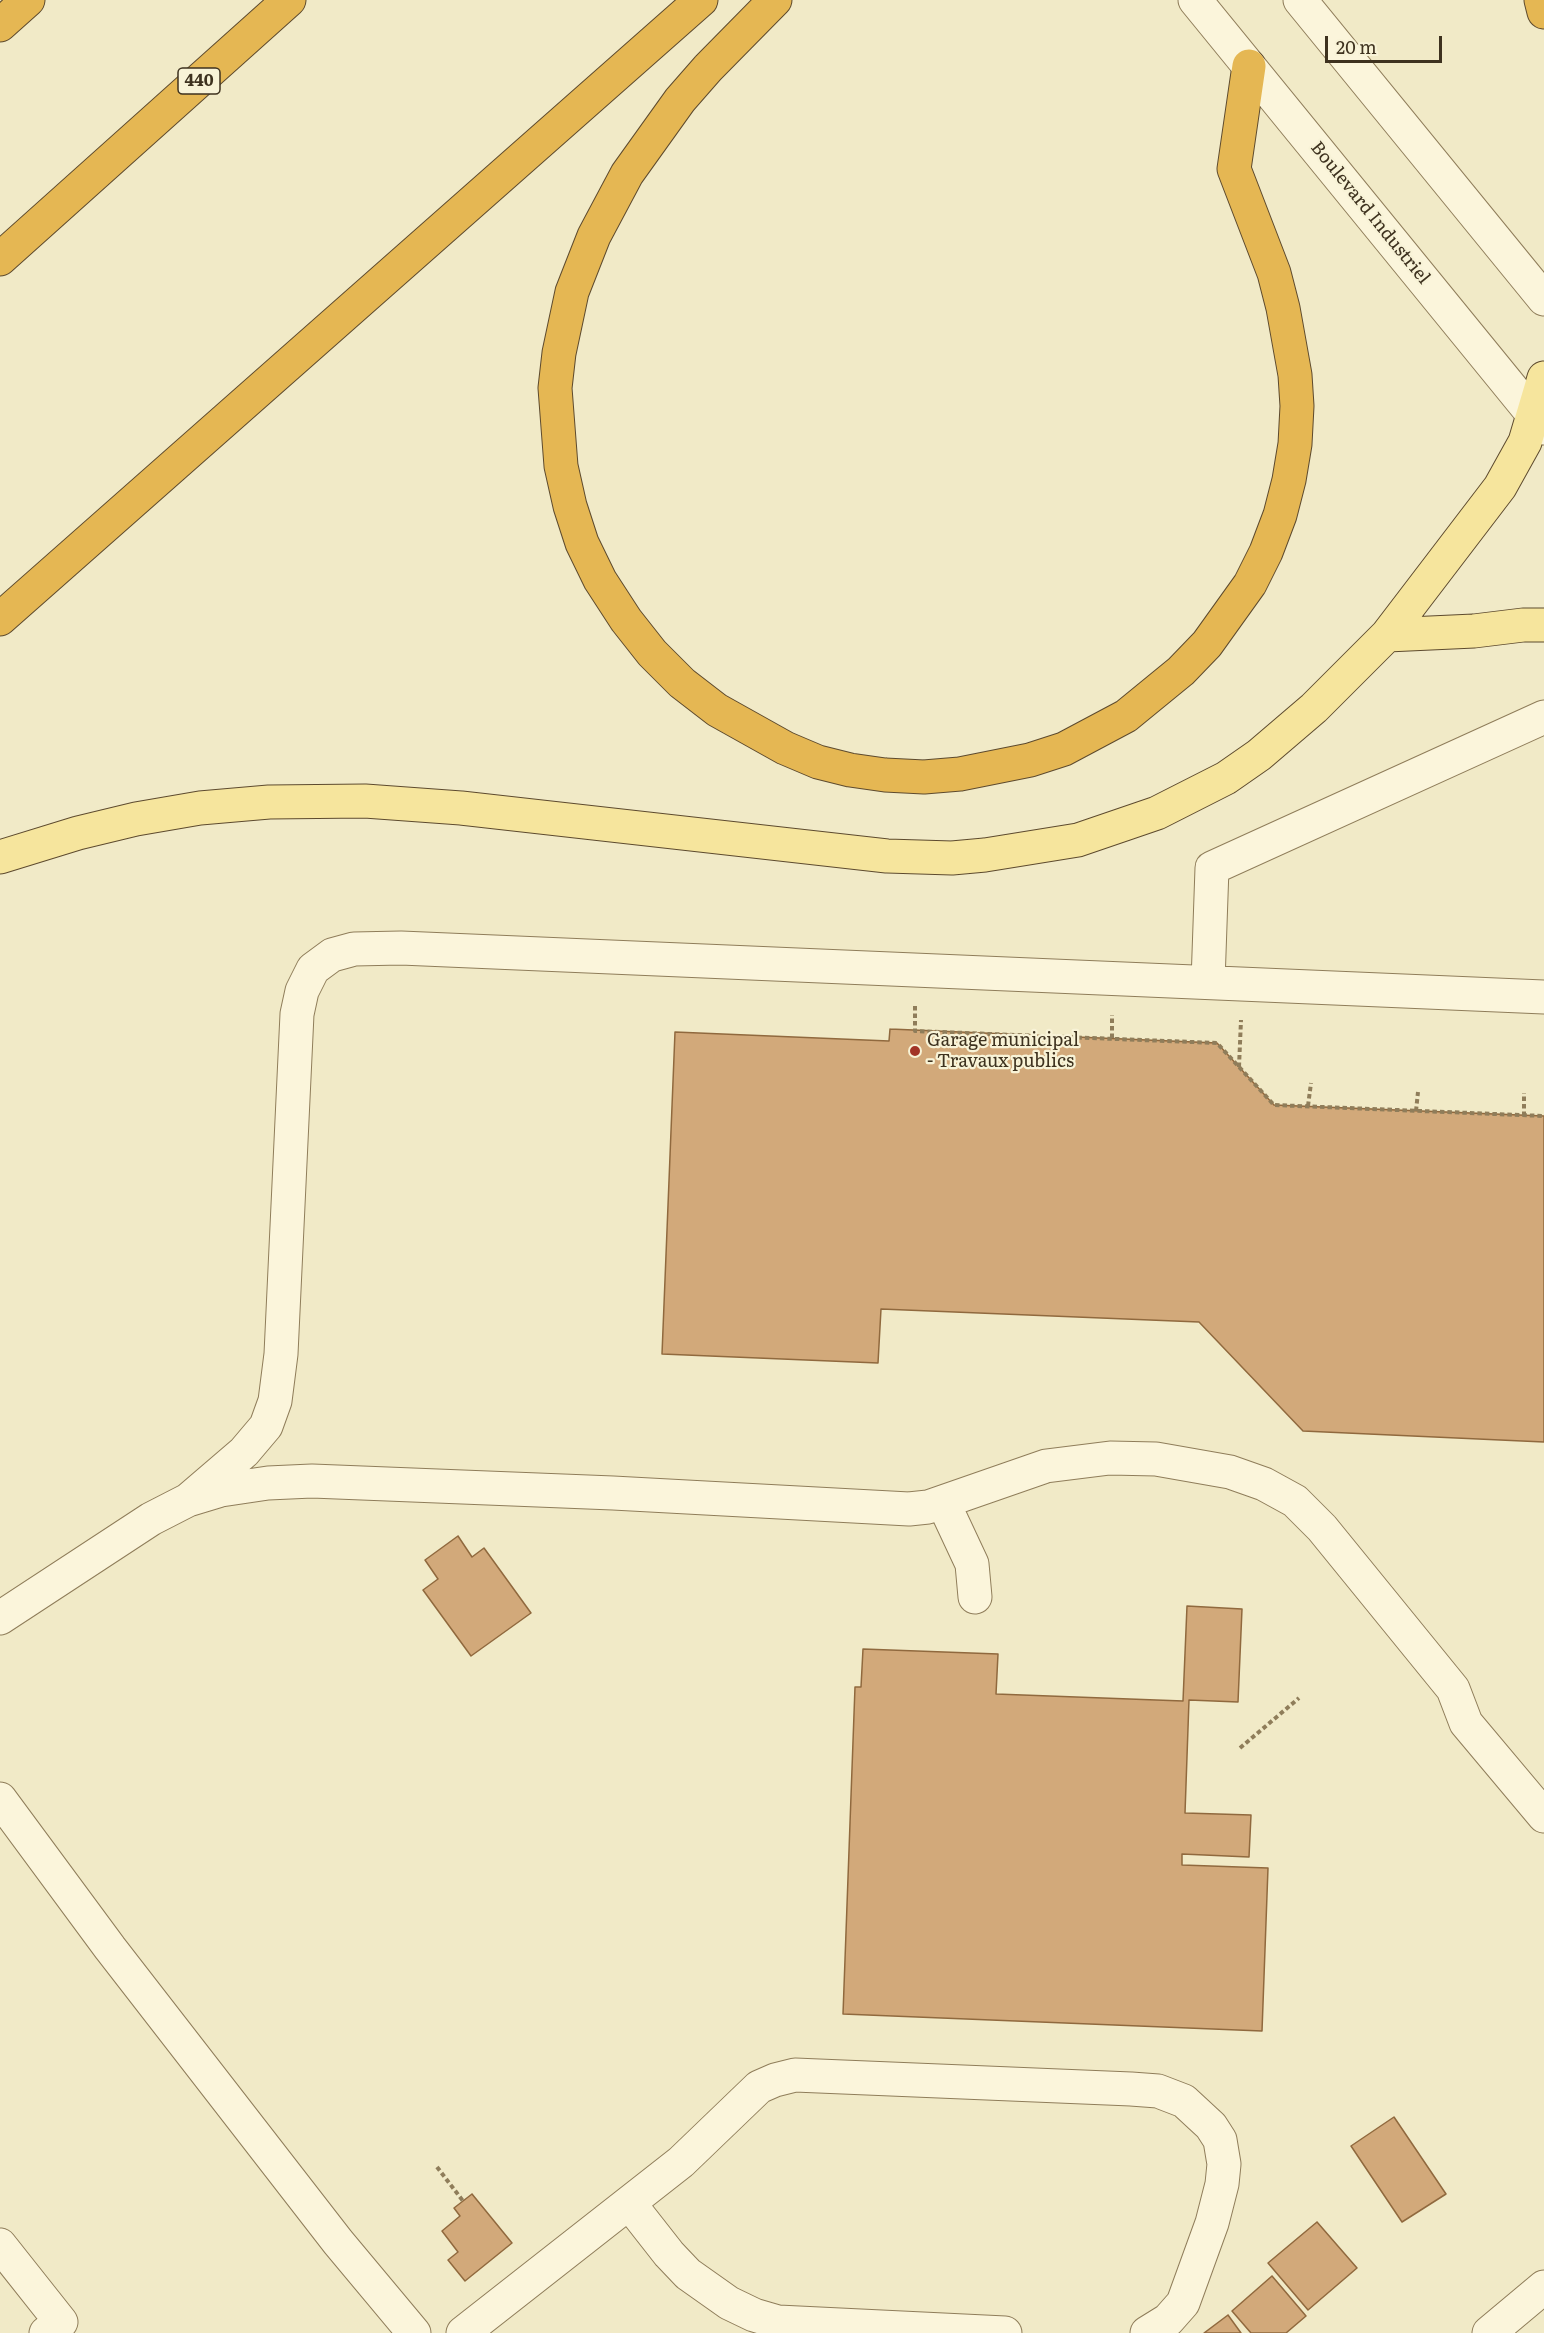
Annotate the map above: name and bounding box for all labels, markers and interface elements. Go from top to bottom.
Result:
scale bar [1328,24,1445,62]
text: 20 m [1336,33,1377,60]
road number: 440 [178,68,220,94]
street label: Boulevard Industriel [1306,137,1434,289]
place label: Garage municipal - Travaux publics [927,1030,1079,1072]
marker: Garage municipal - Travaux publics [908,1044,922,1058]

